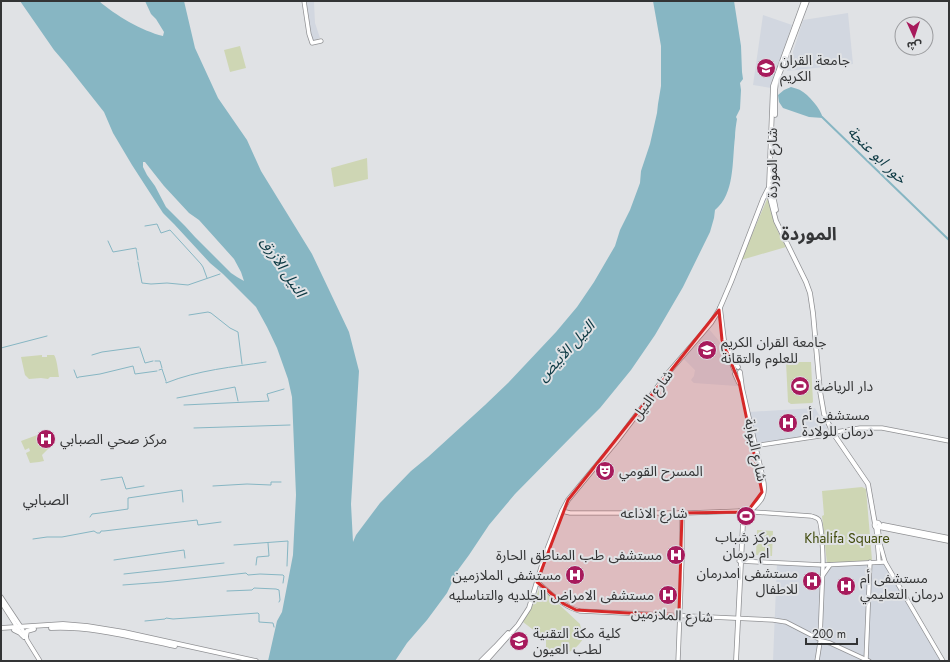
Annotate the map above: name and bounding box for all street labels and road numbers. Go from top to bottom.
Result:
street label: شارع الموردة [762,128,783,198]
street label: شارع النيل [626,366,678,425]
street label: شارع البوابة [739,417,772,483]
street label: شارع الاذاعه [621,503,687,524]
street label: شارع الملازمين [630,603,714,628]

